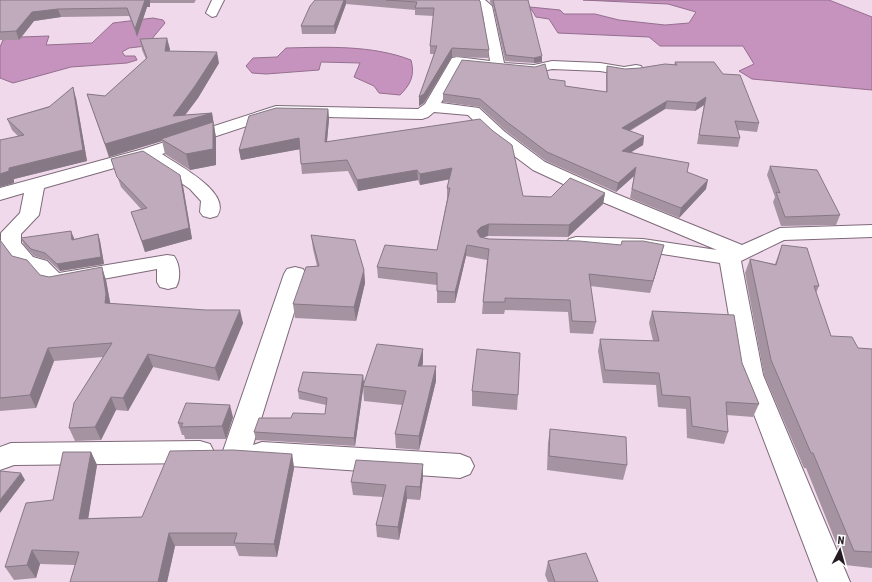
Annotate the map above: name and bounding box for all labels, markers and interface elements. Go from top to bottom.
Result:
north arrow [820,530,860,570]
text: N [837,534,845,547]

